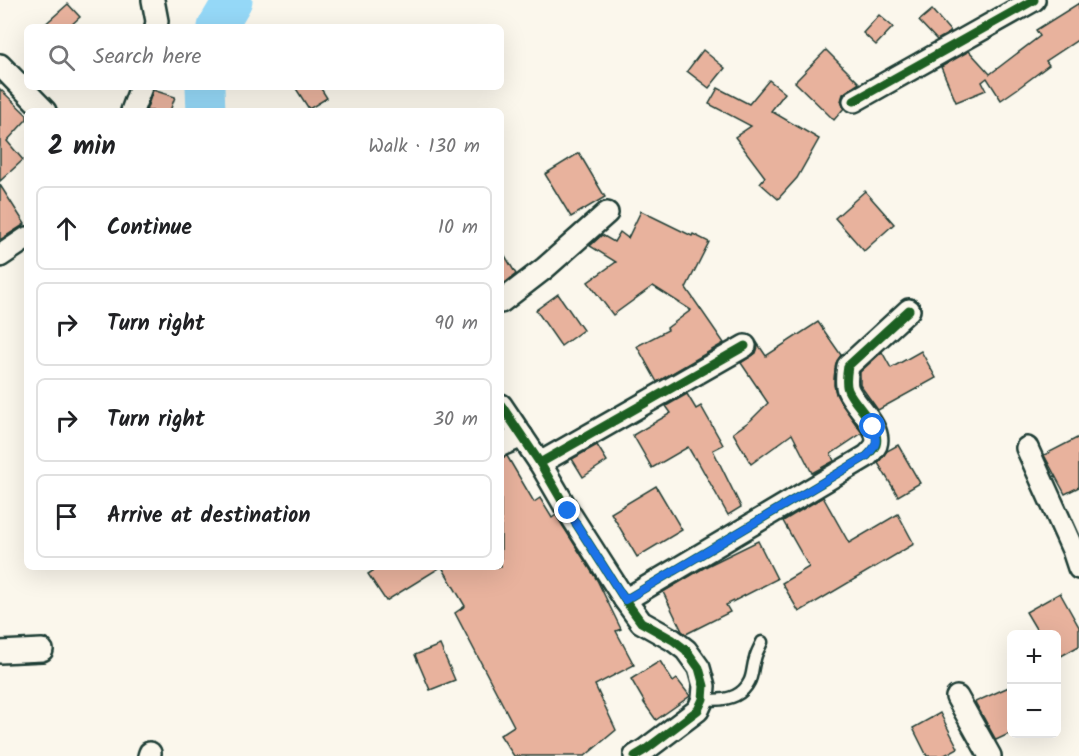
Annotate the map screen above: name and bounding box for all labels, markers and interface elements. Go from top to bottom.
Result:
search box [24,24,504,90]
text: Search here [93,40,201,75]
icon: search [45,41,78,74]
text: 2 min [48,126,116,168]
text: Walk · 130 m [368,131,480,163]
text: Continue [107,211,192,246]
icon: ahead [50,212,83,245]
text: 10 m [438,212,478,244]
text: Turn right [107,307,205,342]
icon: right [50,308,83,341]
text: 90 m [434,308,478,340]
text: Turn right [107,403,205,438]
icon: right [50,404,83,437]
text: 30 m [433,404,478,436]
route start [859,413,885,439]
route end [554,497,580,523]
text: Arrive at destination [107,499,310,534]
icon: arrive [50,500,83,533]
map controls [1007,630,1061,738]
button: + [1007,630,1061,684]
button: − [1007,684,1061,738]

